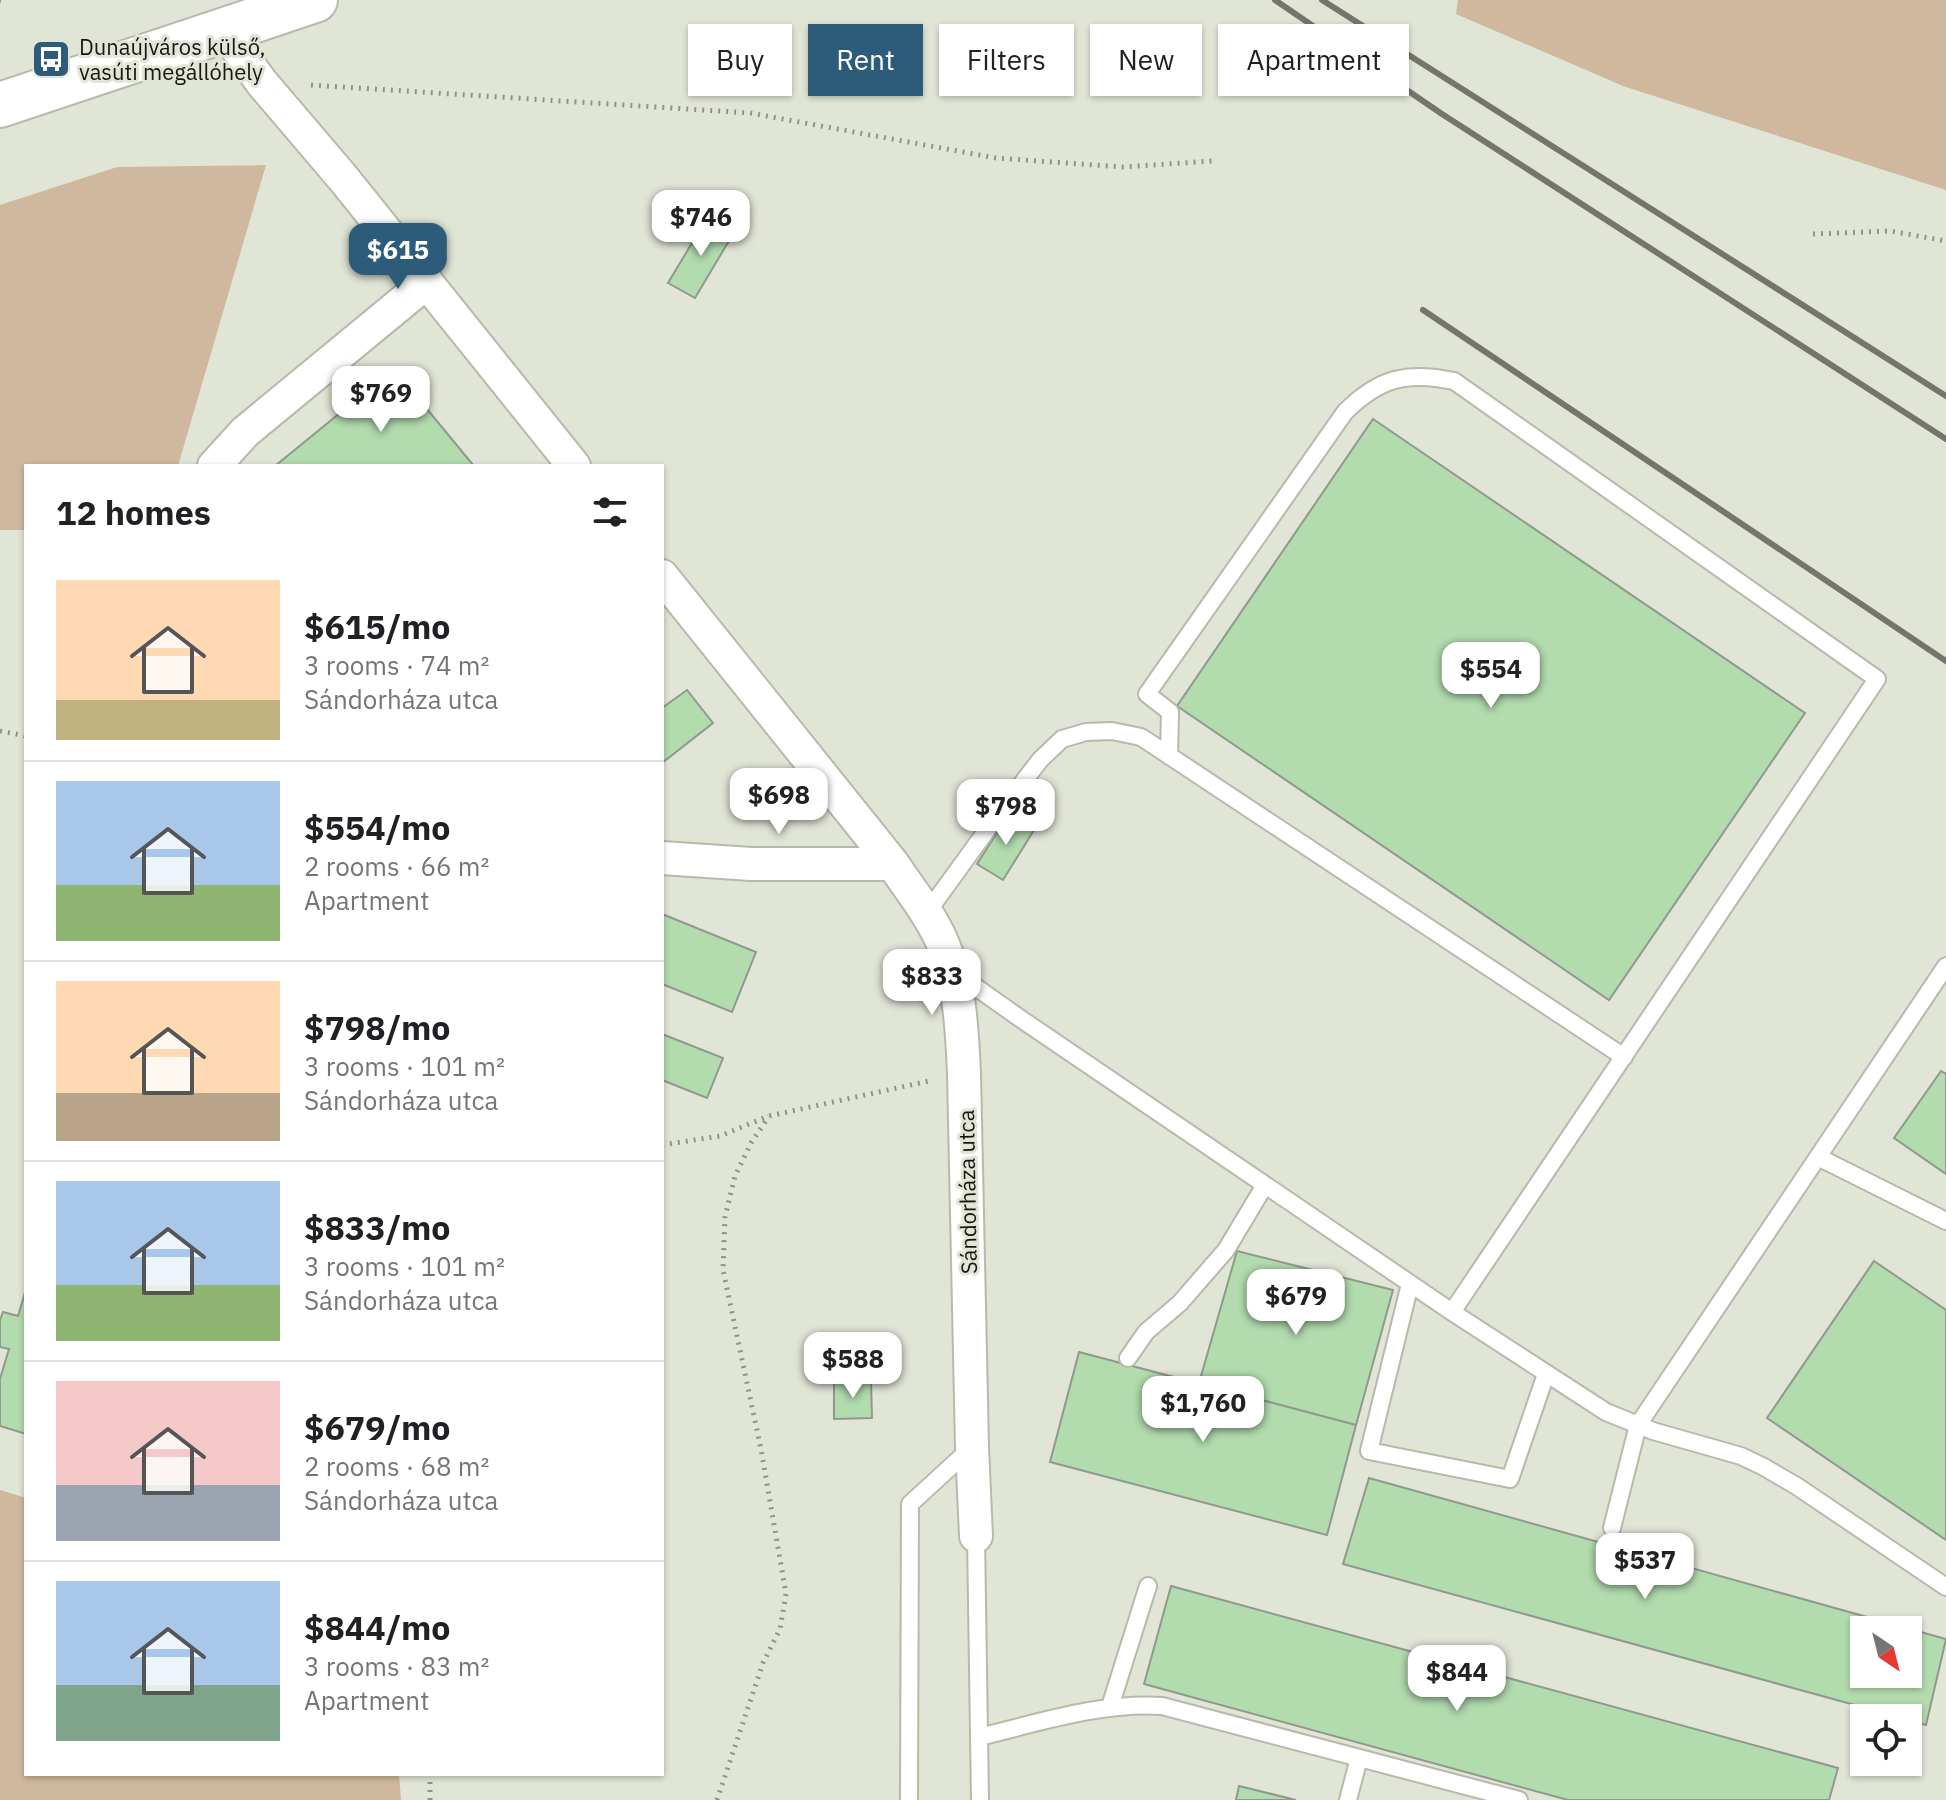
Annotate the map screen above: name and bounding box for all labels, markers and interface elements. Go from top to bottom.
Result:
chip: Buy [688,24,792,96]
chip: Rent [808,24,923,96]
chip: Filters [939,24,1074,96]
chip: New [1090,24,1202,96]
chip: Apartment [1218,24,1409,96]
place label: Dunaújváros külső, vasúti megállóhely [79,32,266,86]
bus stop icon: Dunaújváros külső, vasúti megállóhely [30,38,72,80]
pin: $746 [654,190,748,258]
text: $746 [670,199,732,233]
pin: $615 [351,223,445,291]
text: $615 [367,232,429,266]
pin: $769 [334,366,428,434]
text: $769 [350,375,412,409]
text: 12 homes [56,490,211,534]
icon: filters [588,490,632,534]
text: $615/mo [304,604,451,648]
icon: home [120,612,216,708]
pin: $554 [1444,642,1538,710]
text: 3 rooms · 74 m² [304,648,489,682]
text: $554 [1460,651,1522,685]
text: Sándorháza utca [304,682,498,716]
pin: $698 [732,768,826,836]
text: $698 [748,777,810,811]
pin: $798 [959,779,1053,847]
text: $798 [975,788,1037,822]
text: $554/mo [304,805,451,849]
icon: home [120,813,216,909]
text: 2 rooms · 66 m² [304,849,489,883]
text: Apartment [304,883,429,917]
pin: $833 [885,949,979,1017]
text: $833 [901,958,963,992]
text: $798/mo [304,1005,451,1049]
icon: home [120,1013,216,1109]
text: 3 rooms · 101 m² [304,1049,505,1083]
text: Sándorháza utca [304,1083,498,1117]
street label: Sándorháza utca [951,1109,983,1275]
text: $833/mo [304,1205,451,1249]
icon: home [120,1213,216,1309]
text: 3 rooms · 101 m² [304,1249,505,1283]
pin: $679 [1249,1269,1343,1337]
text: $679 [1265,1278,1327,1312]
text: Sándorháza utca [304,1283,498,1317]
pin: $588 [806,1332,900,1400]
text: $588 [822,1341,884,1375]
pin: $1,760 [1138,1376,1268,1444]
text: $1,760 [1160,1385,1246,1419]
text: $679/mo [304,1405,451,1449]
icon: home [120,1413,216,1509]
text: 2 rooms · 68 m² [304,1449,489,1483]
text: Sándorháza utca [304,1483,498,1517]
pin: $537 [1598,1533,1692,1601]
text: $537 [1614,1542,1676,1576]
text: $844/mo [304,1605,451,1649]
icon: home [120,1613,216,1709]
north arrow [1850,1616,1922,1688]
map controls [1850,1616,1922,1776]
pin: $844 [1410,1645,1504,1713]
text: 3 rooms · 83 m² [304,1649,489,1683]
text: $844 [1426,1654,1488,1688]
text: Apartment [304,1683,429,1717]
button: locate [1850,1704,1922,1776]

